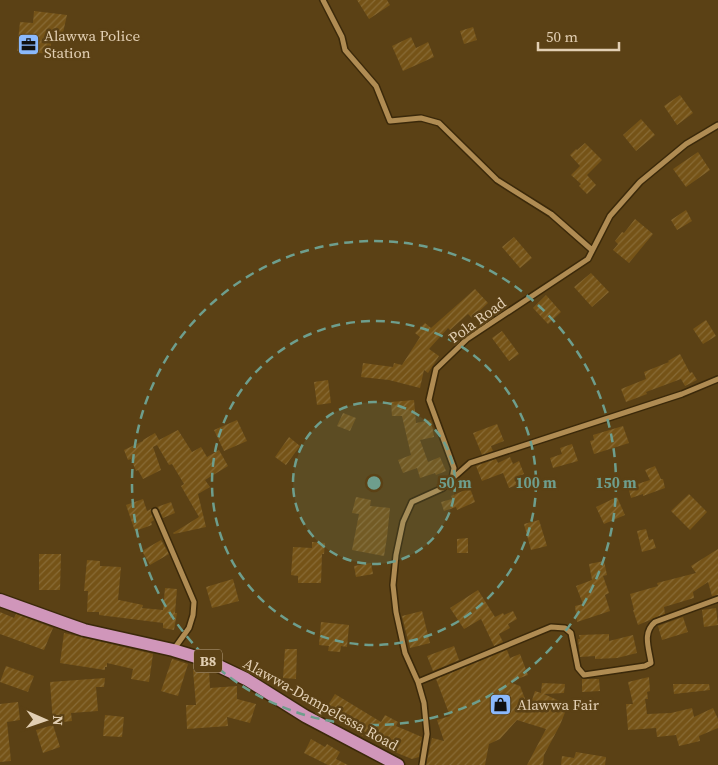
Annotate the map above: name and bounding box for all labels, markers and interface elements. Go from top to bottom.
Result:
scale bar [538,20,619,52]
place label: Alawwa Police Station [44,25,140,63]
text: 50 m [546,26,578,47]
office icon: Alawwa Police Station [16,32,40,56]
street label: Pola Road [444,292,510,348]
text: 50 m [438,472,472,493]
text: 100 m [515,472,557,493]
text: 150 m [595,472,637,493]
centre of rings [365,474,383,492]
road number: B8 [194,649,222,672]
street label: Alawwa-Dampelessa Road [240,652,403,756]
shop icon: Alawwa Fair [489,692,513,716]
place label: Alawwa Fair [517,694,600,715]
north arrow [20,695,70,745]
text: N [48,715,68,726]

